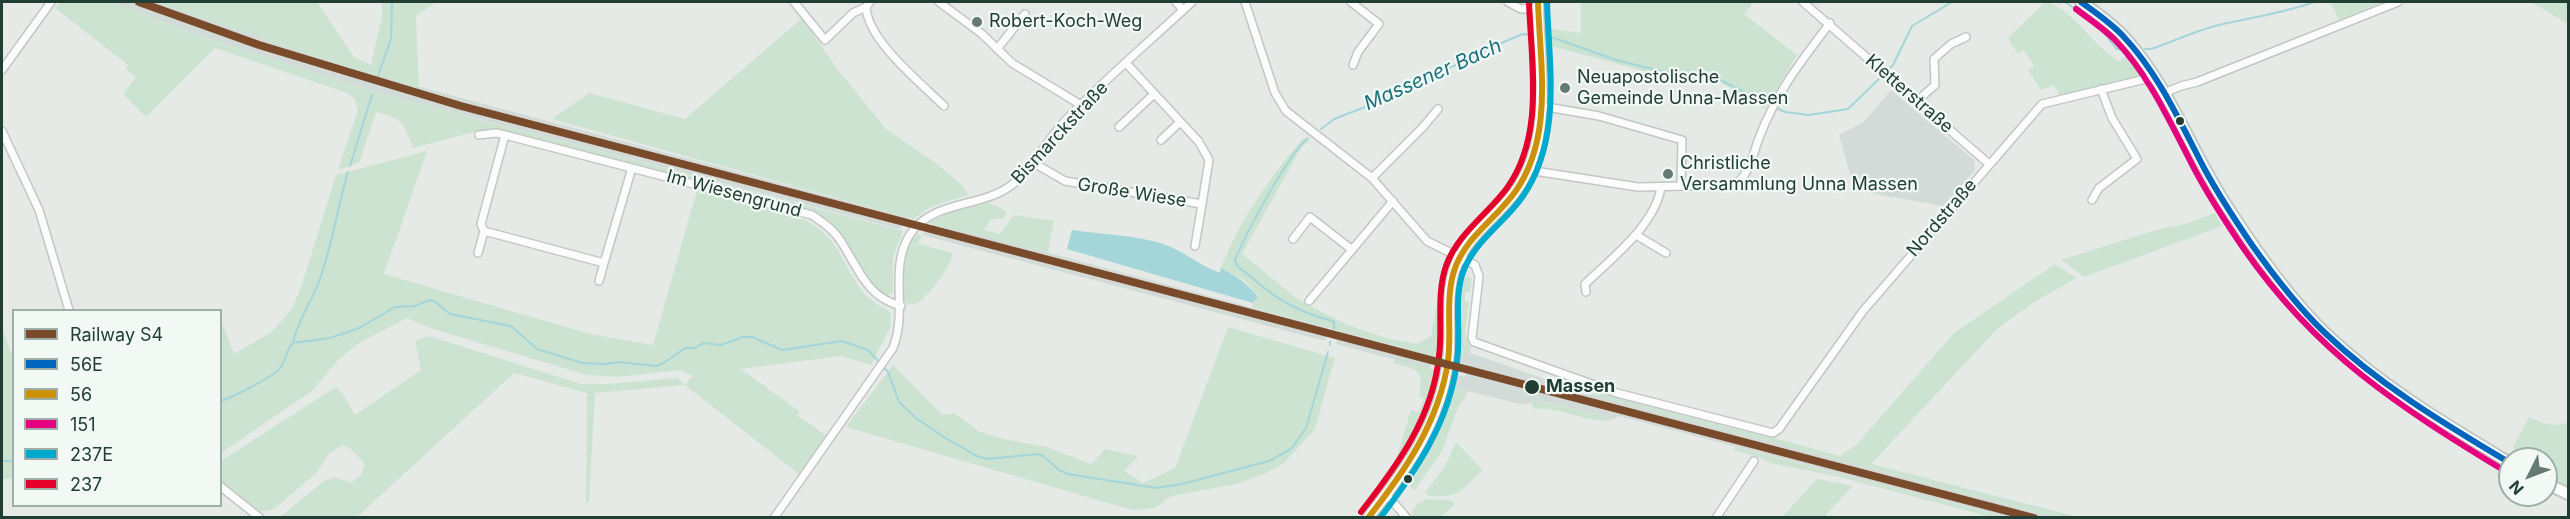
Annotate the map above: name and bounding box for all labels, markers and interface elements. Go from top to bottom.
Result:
place label: Robert-Koch-Weg [989,11,1142,33]
marker: Robert-Koch-Weg [970,15,984,29]
water label: Massener Bach [1360,34,1506,116]
street label: Kletterstraße [1861,50,1957,138]
place label: Neuapostolische Gemeinde Unna-Massen [1577,67,1788,110]
street label: Bismarckstraße [1007,77,1113,189]
marker: Neuapostolische Gemeinde Unna-Massen [1558,81,1572,95]
unlabelled marker [2174,115,2186,127]
place label: Christliche Versammlung Unna Massen [1680,153,1918,195]
street label: Im Wiesengrund [664,166,804,222]
marker: Christliche Versammlung Unna Massen [1661,167,1675,181]
street label: Große Wiese [1076,174,1188,212]
street label: Nordstraße [1902,175,1982,261]
legend [12,309,222,507]
text: Railway S4 [70,324,163,345]
text: 56E [70,354,103,375]
place label: Massen [1546,376,1615,398]
marker: Massen [1523,378,1541,396]
text: 56 [70,384,92,405]
text: 151 [70,414,96,435]
text: 237E [70,444,113,465]
north arrow [2498,447,2558,507]
unlabelled marker [1402,473,1414,485]
text: 237 [70,474,102,495]
text: N [2505,476,2528,499]

